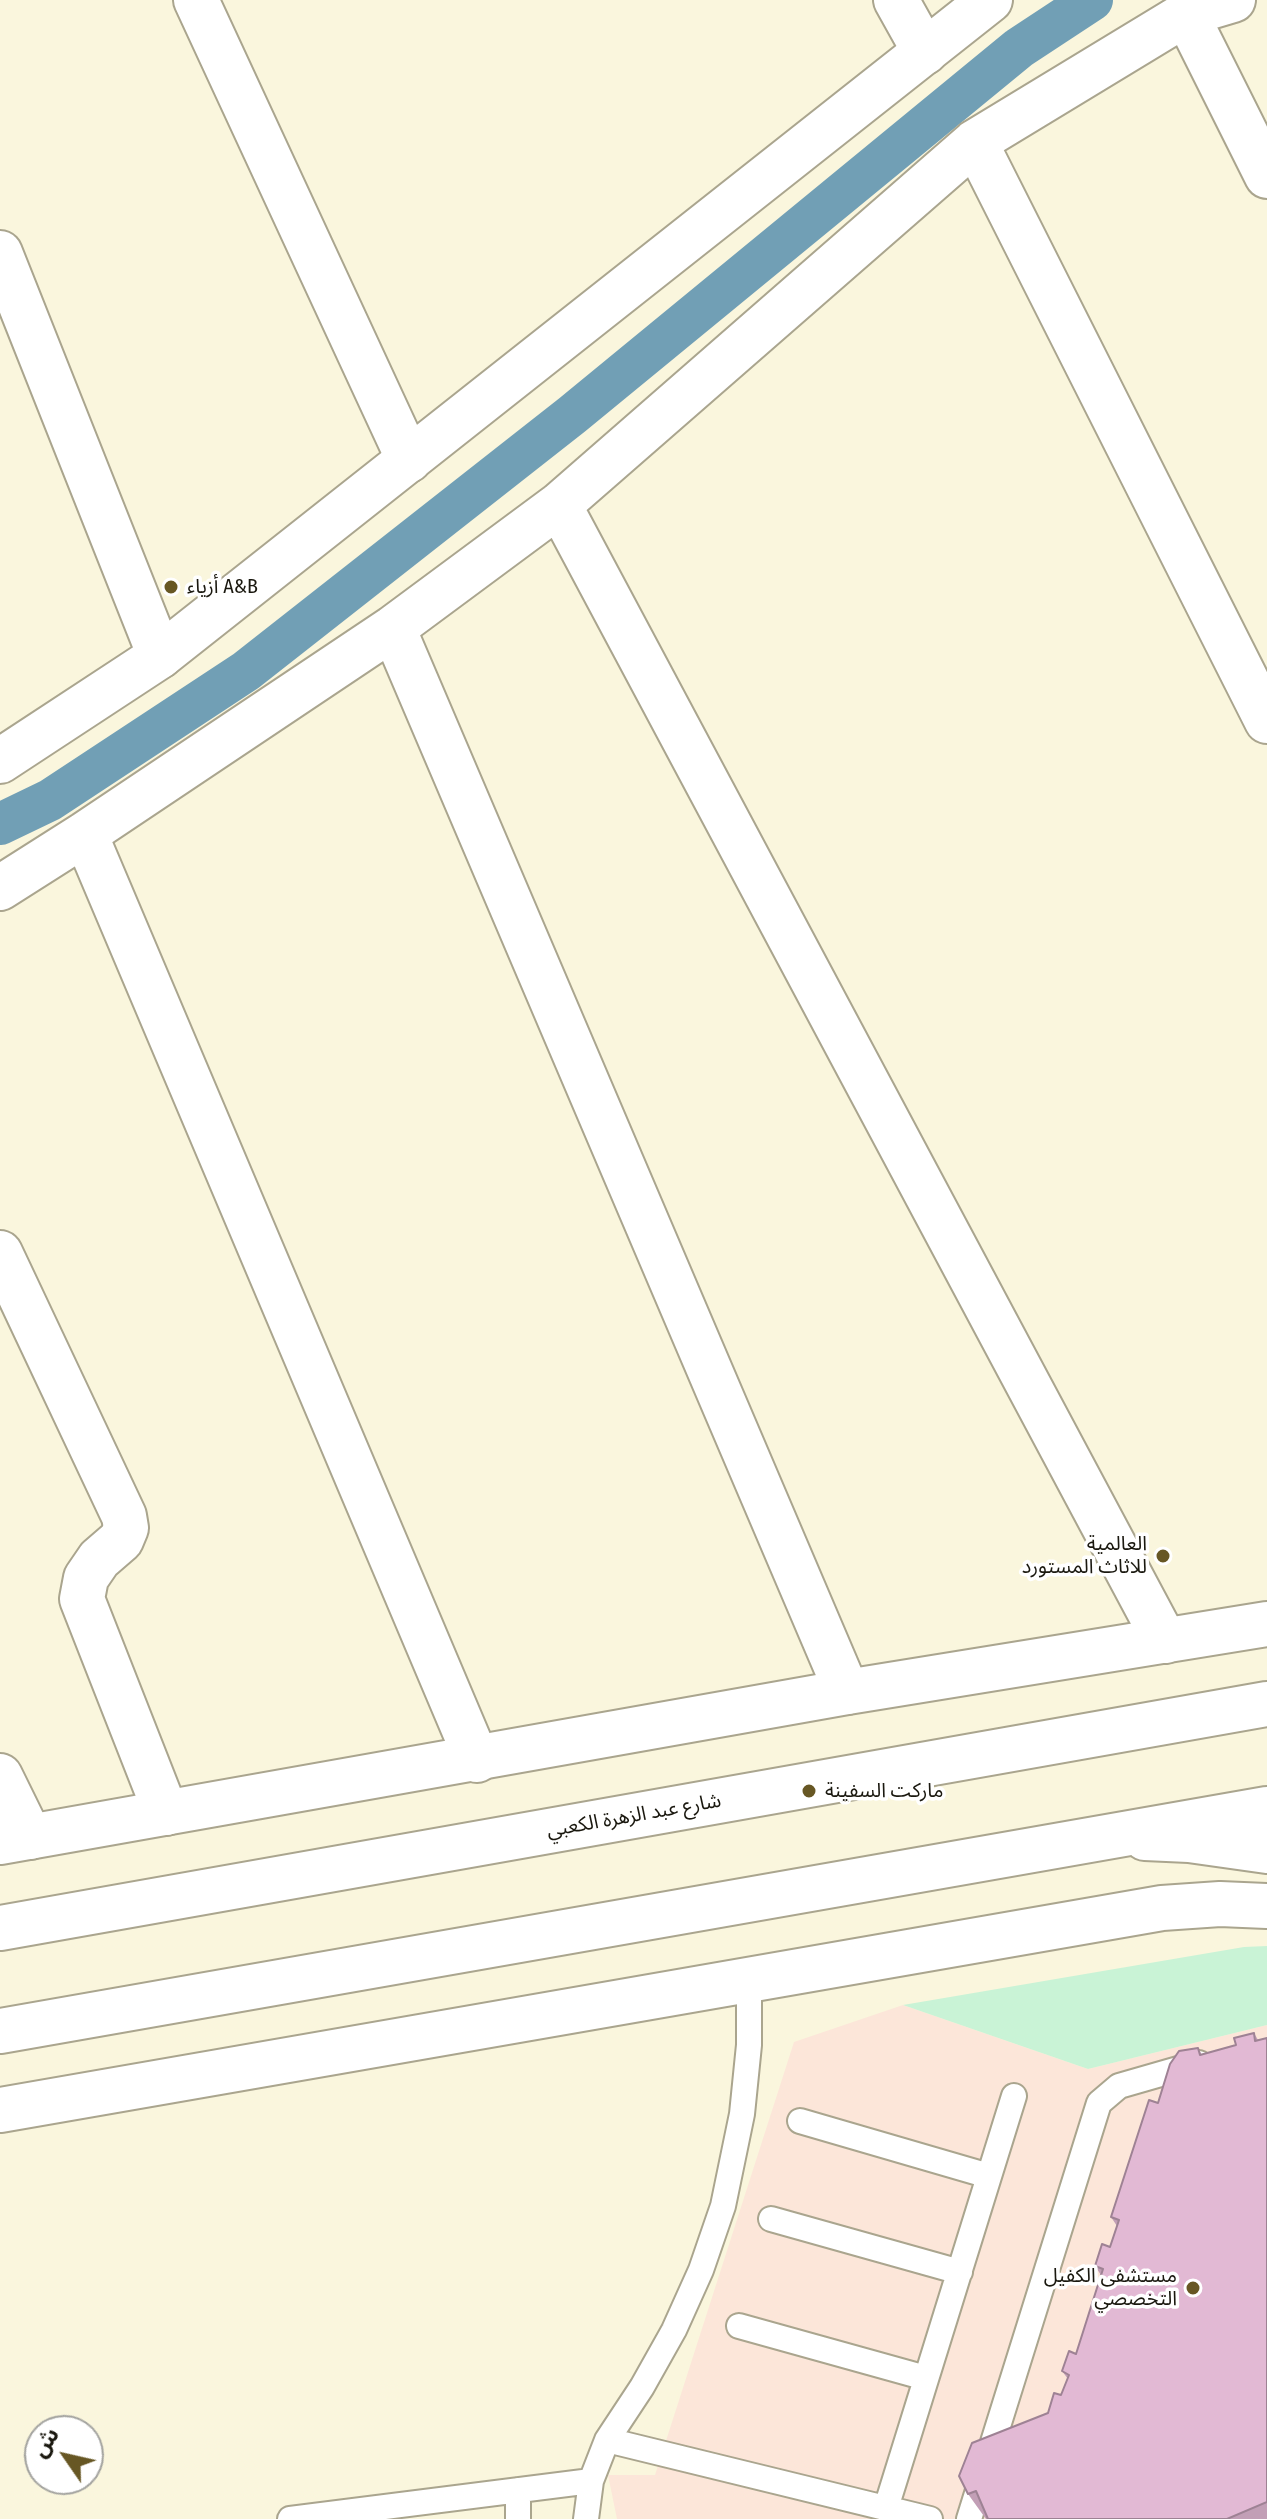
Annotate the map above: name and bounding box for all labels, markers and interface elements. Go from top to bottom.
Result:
place label: أزياء A&B [187,575,258,599]
marker: أزياء A&B [162,578,180,596]
place label: العالمية للاثاث المستورد [1022,1532,1147,1579]
marker: العالمية للاثاث المستورد [1154,1547,1172,1565]
place label: ماركت السفينة [825,1779,944,1803]
marker: ماركت السفينة [800,1782,818,1800]
street label: شارع عبد الزهرة الكعبي [545,1789,723,1843]
place label: مستشفى الكفيل التخصصي [1044,2264,1177,2311]
marker: مستشفى الكفيل التخصصي [1184,2279,1202,2297]
north arrow [24,2415,104,2495]
text: ش [26,2422,65,2462]

